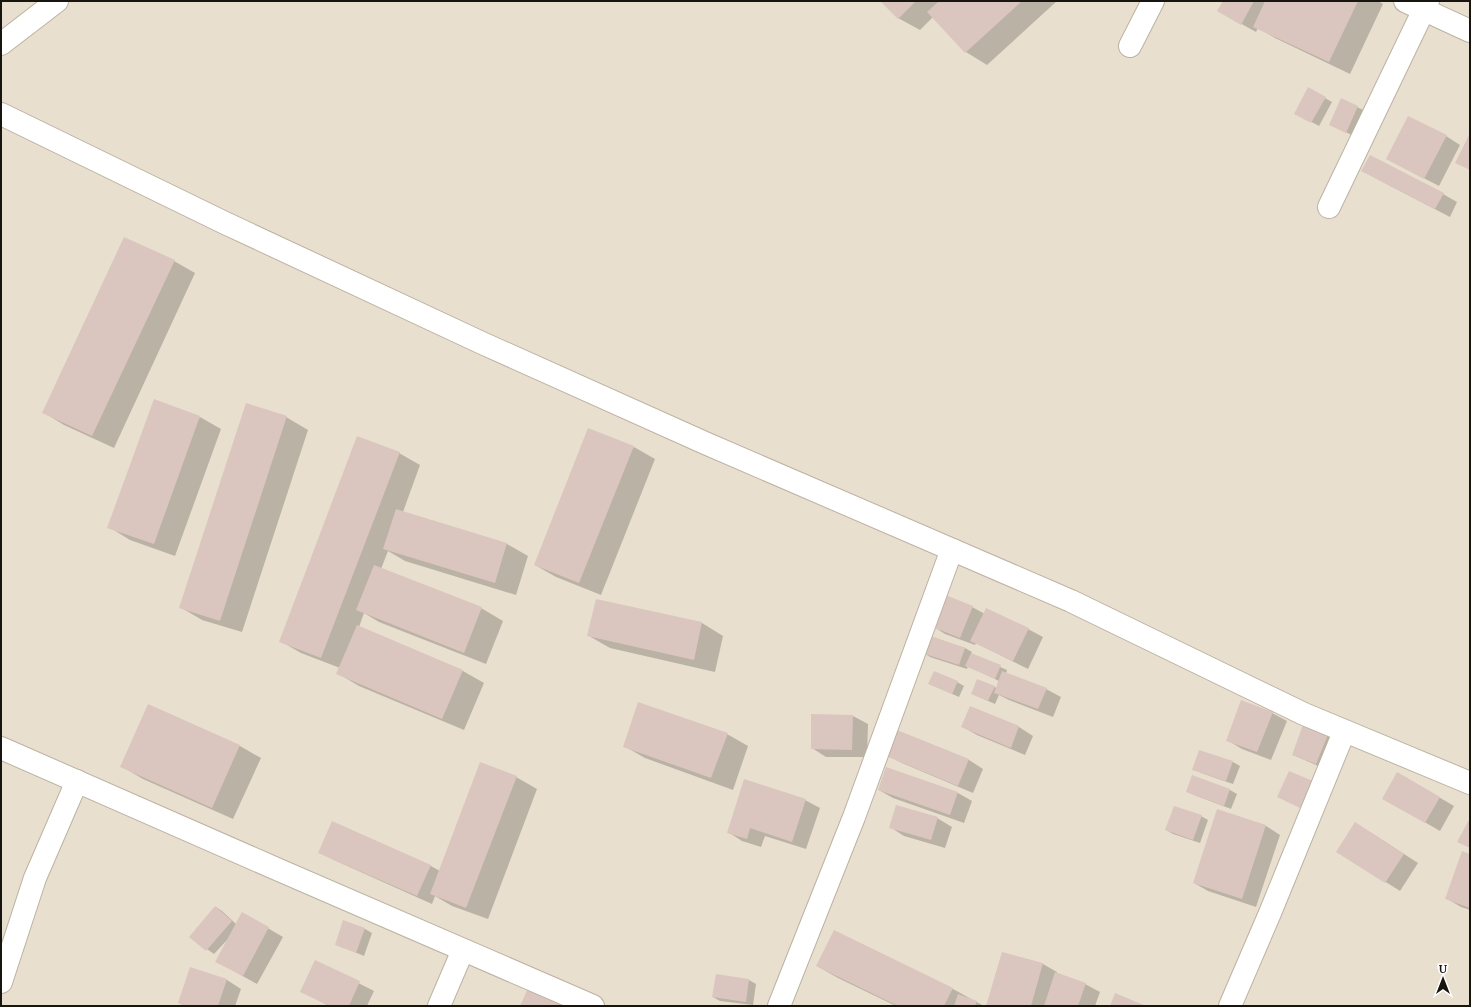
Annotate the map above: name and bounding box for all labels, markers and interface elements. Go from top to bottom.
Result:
north arrow [1423,959,1463,999]
text: U [1439,962,1448,976]

